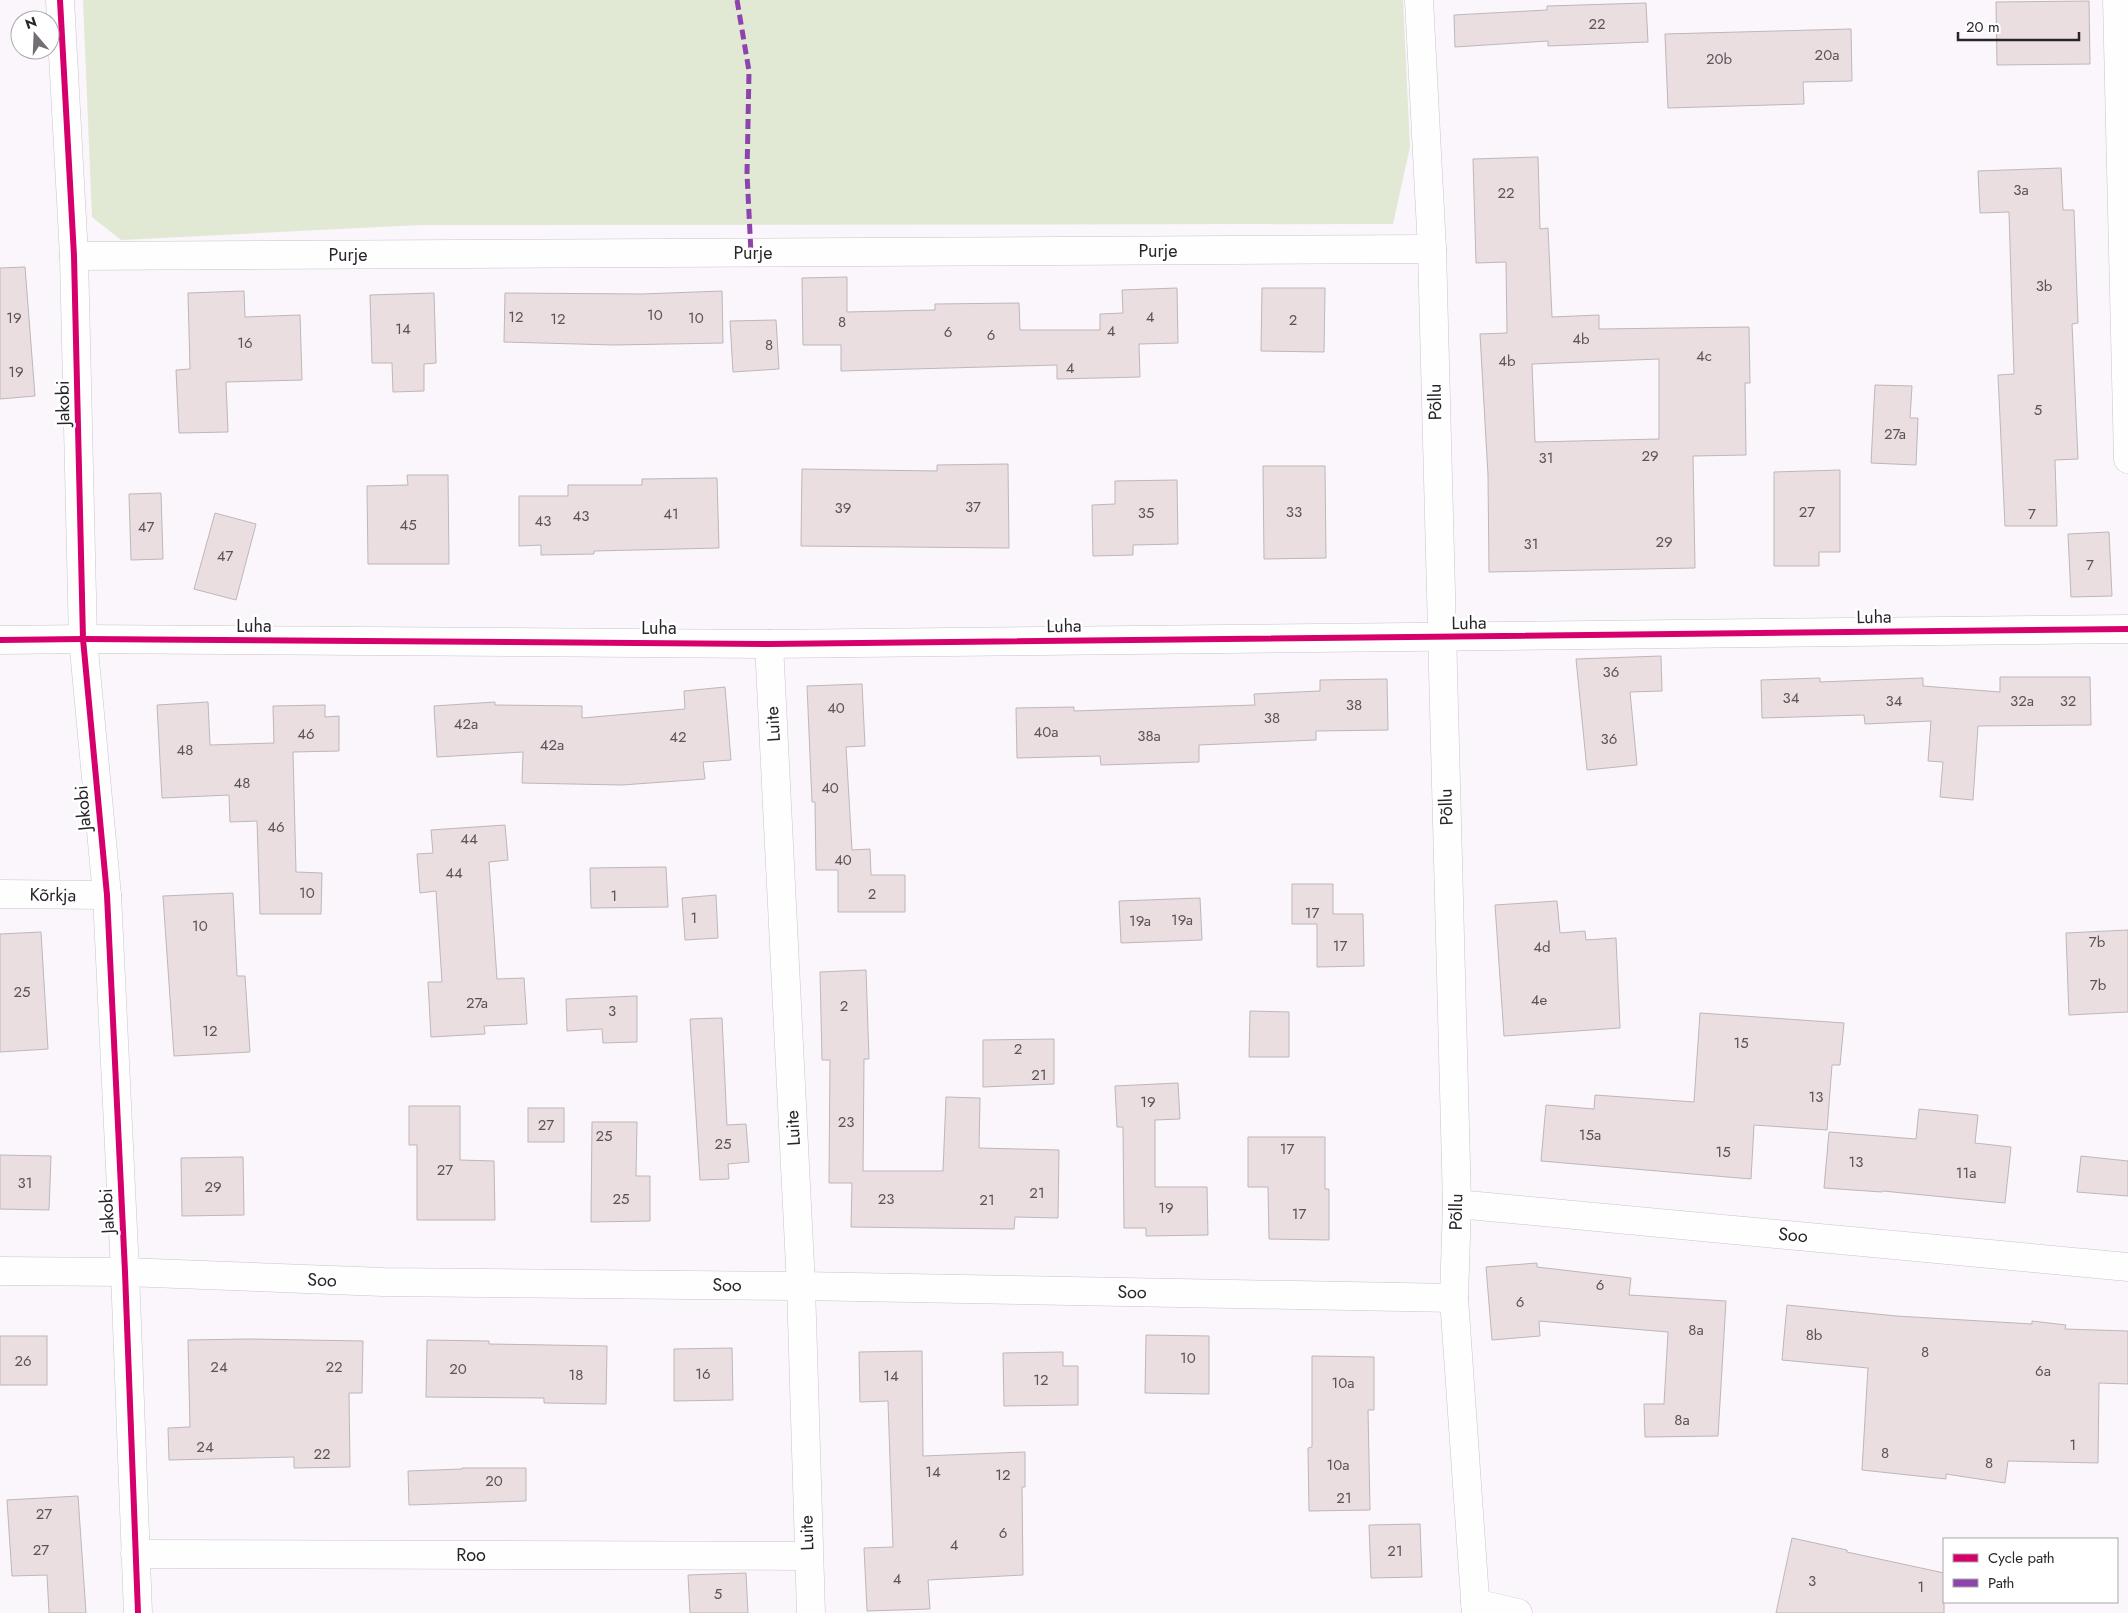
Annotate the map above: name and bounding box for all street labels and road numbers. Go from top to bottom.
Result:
street label: Purje [1139,238,1177,264]
street label: Purje [734,240,772,266]
street label: Purje [329,242,367,268]
street label: Jakobi [50,380,76,428]
street label: Põllu [1422,383,1448,421]
street label: Luha [1856,604,1892,630]
street label: Luha [1451,610,1487,636]
street label: Luha [236,613,272,639]
street label: Luha [1046,613,1082,639]
street label: Luha [641,615,677,641]
street label: Luite [759,706,787,742]
street label: Jakobi [68,784,98,834]
street label: Põllu [1432,788,1460,826]
street label: Kõrkja [29,882,77,908]
street label: Luite [779,1110,807,1146]
street label: Jakobi [93,1188,121,1236]
street label: Põllu [1443,1193,1469,1231]
street label: Soo [1777,1221,1809,1249]
street label: Soo [307,1266,337,1294]
street label: Soo [712,1272,742,1298]
street label: Soo [1117,1279,1147,1305]
street label: Luite [793,1515,821,1551]
street label: Roo [456,1542,486,1568]

